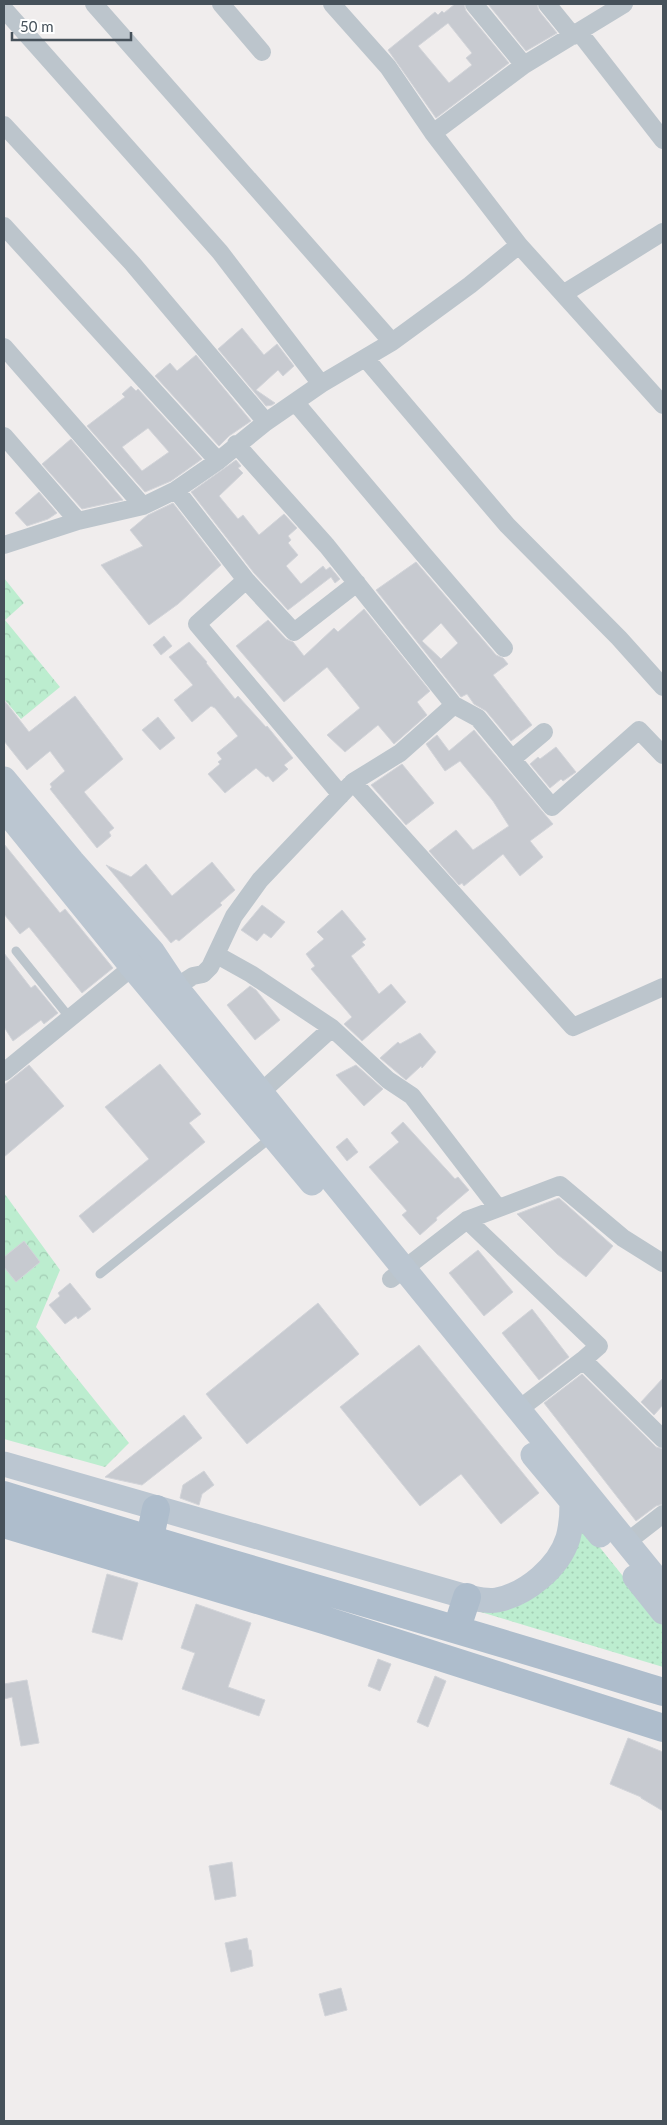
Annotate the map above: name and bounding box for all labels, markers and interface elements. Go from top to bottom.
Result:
scale bar [12,10,131,42]
text: 50 m [20,17,54,35]

